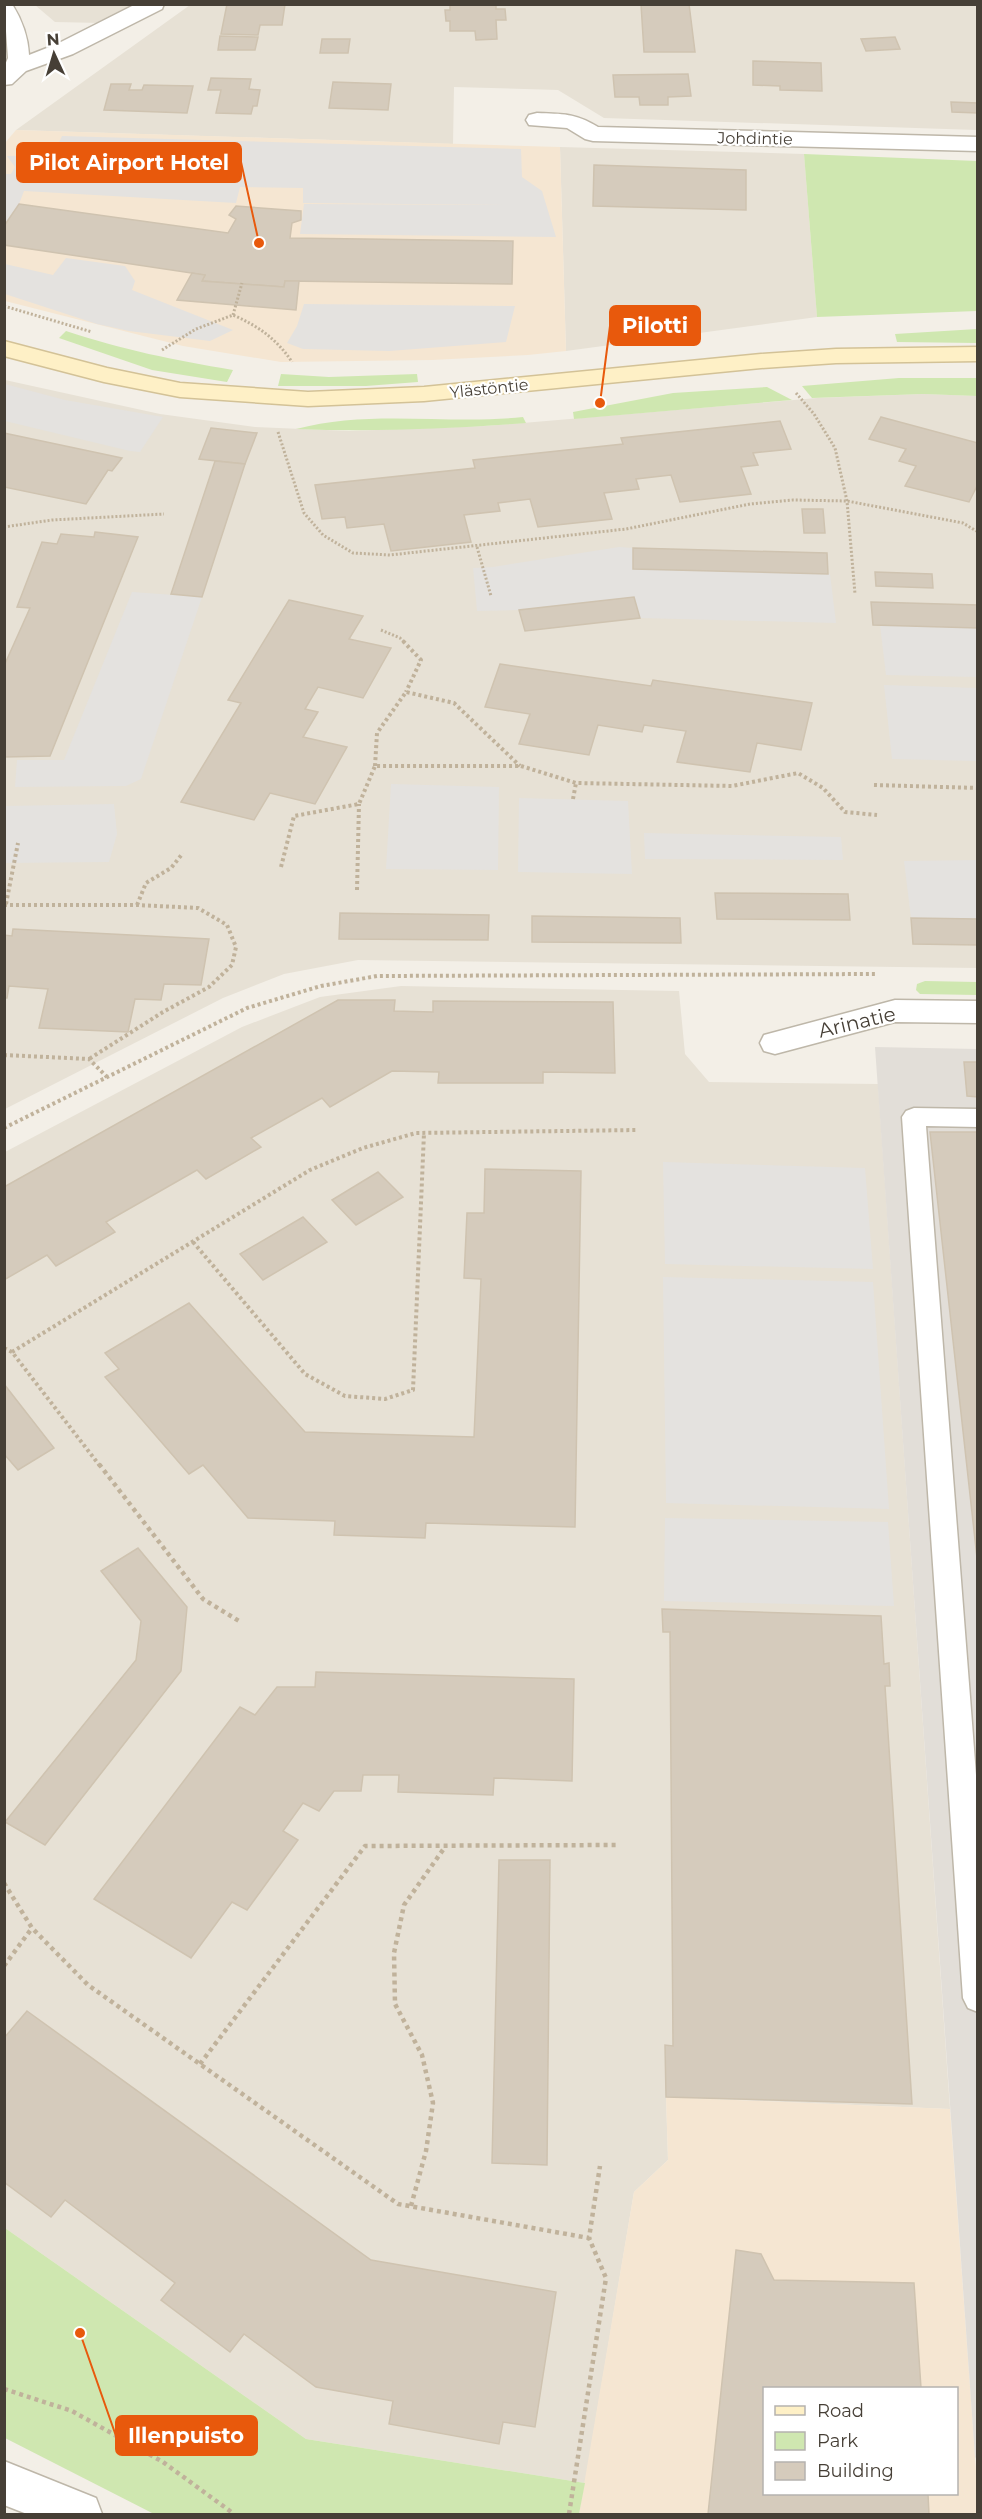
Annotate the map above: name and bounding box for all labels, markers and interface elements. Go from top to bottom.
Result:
north arrow [24,24,84,84]
text: N [46,30,60,49]
street label: Johdintie [716,128,793,149]
callout: Pilot Airport Hotel [17,143,241,182]
text: Pilot Airport Hotel [29,150,229,175]
callout: Pilotti [610,306,700,345]
text: Pilotti [622,313,688,338]
street label: Ylästöntie [449,375,529,402]
street label: Arinatie [816,1001,898,1043]
legend [763,2387,958,2495]
text: Road [817,2400,864,2422]
callout: Illenpuisto [116,2416,257,2455]
text: Illenpuisto [128,2423,244,2448]
text: Park [817,2430,858,2452]
text: Building [817,2460,894,2482]

